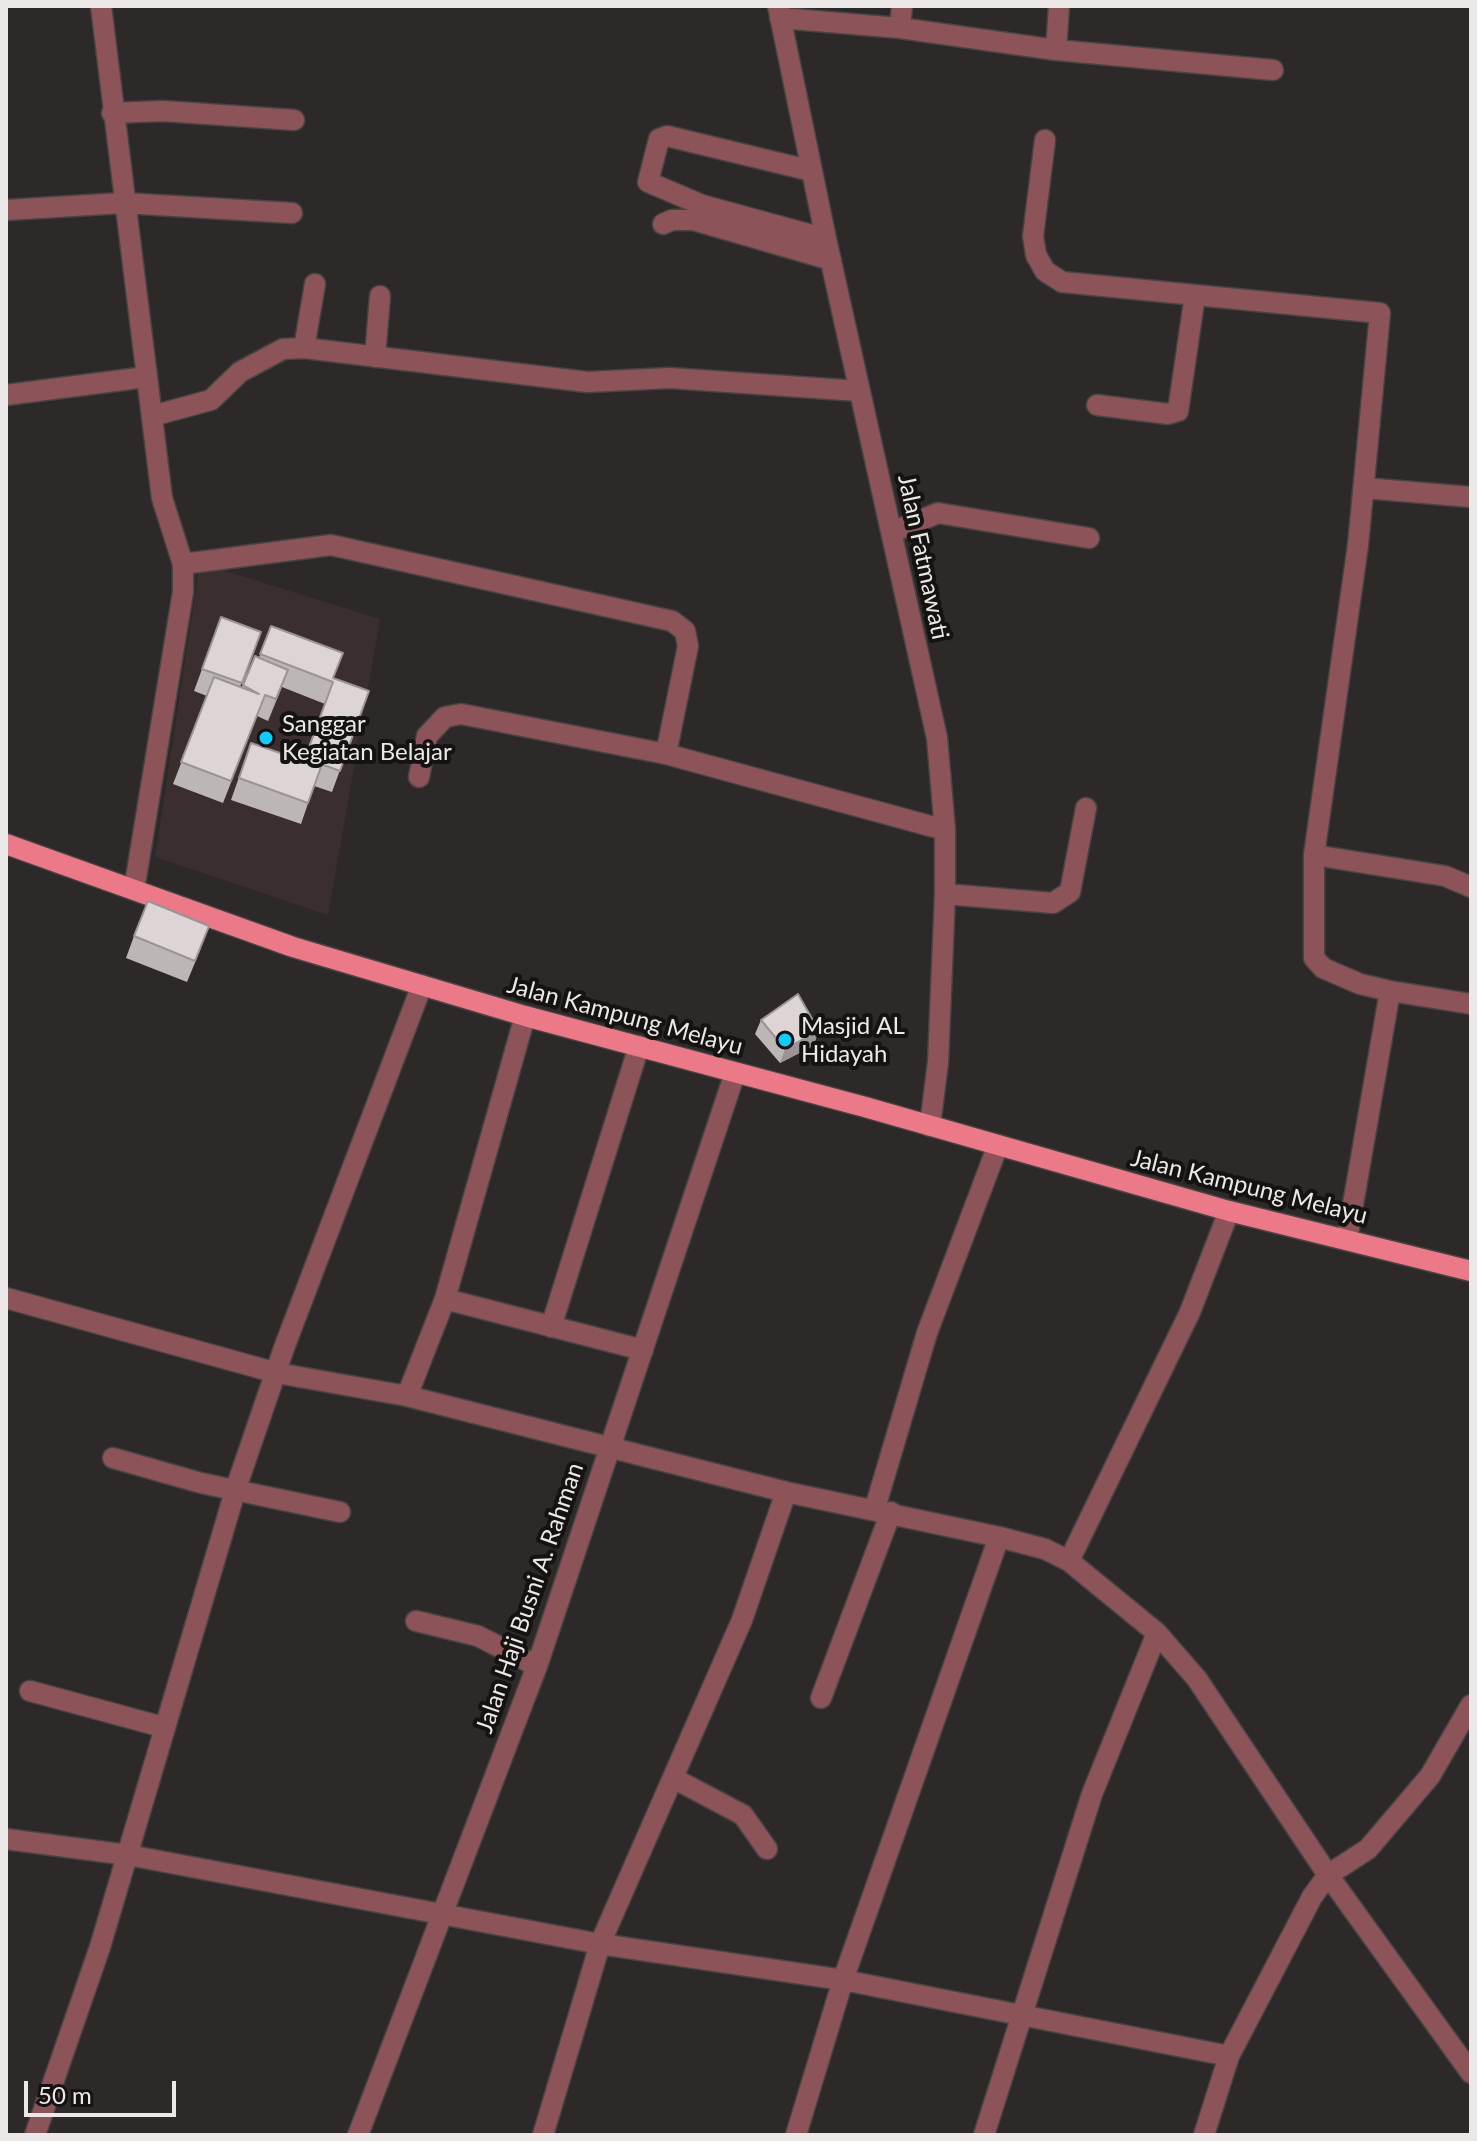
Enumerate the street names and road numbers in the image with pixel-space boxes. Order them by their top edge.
street label: Jalan Fatmawati [891,472,955,642]
street label: Jalan Kampung Melayu [504,971,746,1061]
street label: Jalan Kampung Melayu [1128,1144,1370,1230]
street label: Jalan Haji Busni A. Rahman [470,1459,590,1737]

